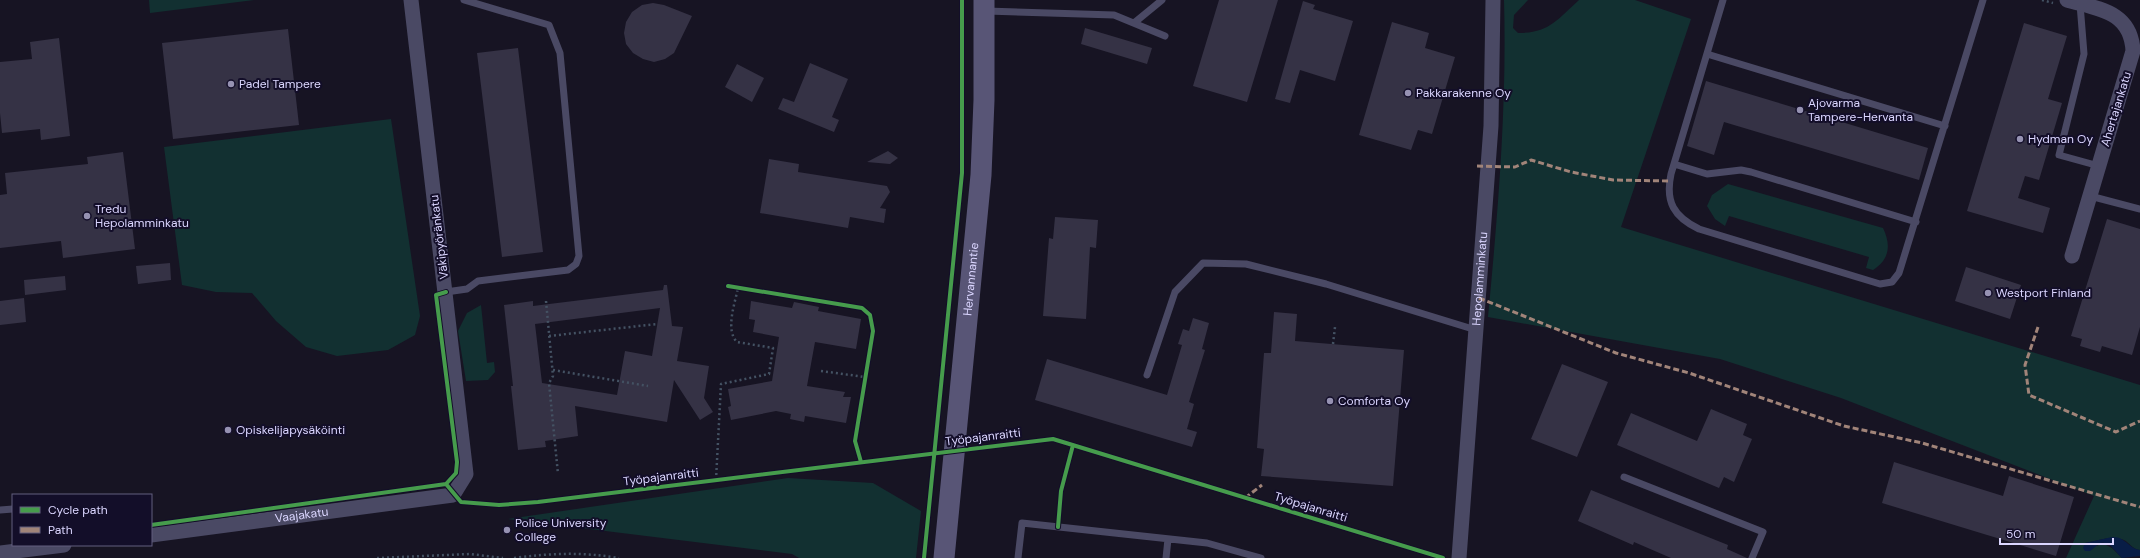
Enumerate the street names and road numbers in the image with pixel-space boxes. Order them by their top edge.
street label: Ahertajankatu [2097,69,2135,148]
street label: Väkipyöränkatu [426,194,452,280]
street label: Hepolamminkatu [1468,231,1491,326]
street label: Hervannantie [959,242,982,317]
street label: Työpajanraitti [944,424,1022,450]
street label: Työpajanraitti [622,464,700,490]
street label: Työpajanraitti [1272,488,1350,526]
street label: Vaajakatu [274,504,330,527]

